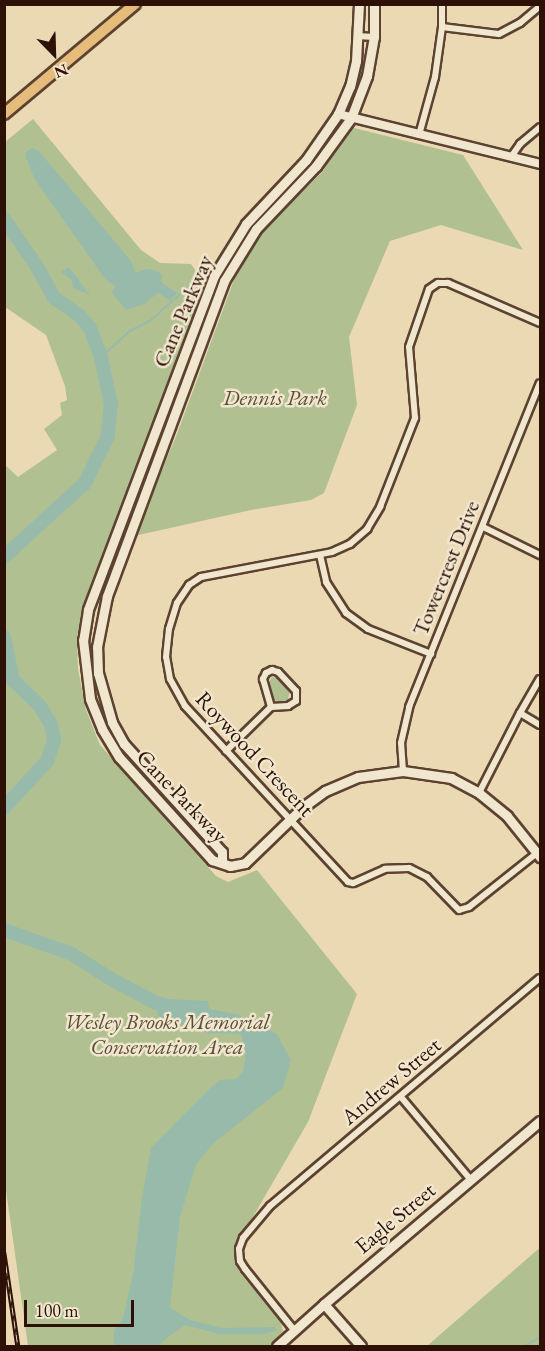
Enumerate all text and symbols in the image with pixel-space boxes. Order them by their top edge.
north arrow [24,24,84,84]
text: N [51,59,71,83]
street label: Cane Parkway [148,251,218,371]
park label: Dennis Park [223,385,327,411]
street label: Towercrest Drive [407,497,485,639]
street label: Roywood Crescent [190,686,320,822]
street label: Cane Parkway [131,744,233,848]
park label: Wesley Brooks Memorial Conservation Area [64,1008,270,1060]
street label: Andrew Street [336,1032,446,1130]
street label: Eagle Street [349,1177,441,1259]
scale bar [27,1288,136,1326]
text: 100 m [35,1299,79,1322]

